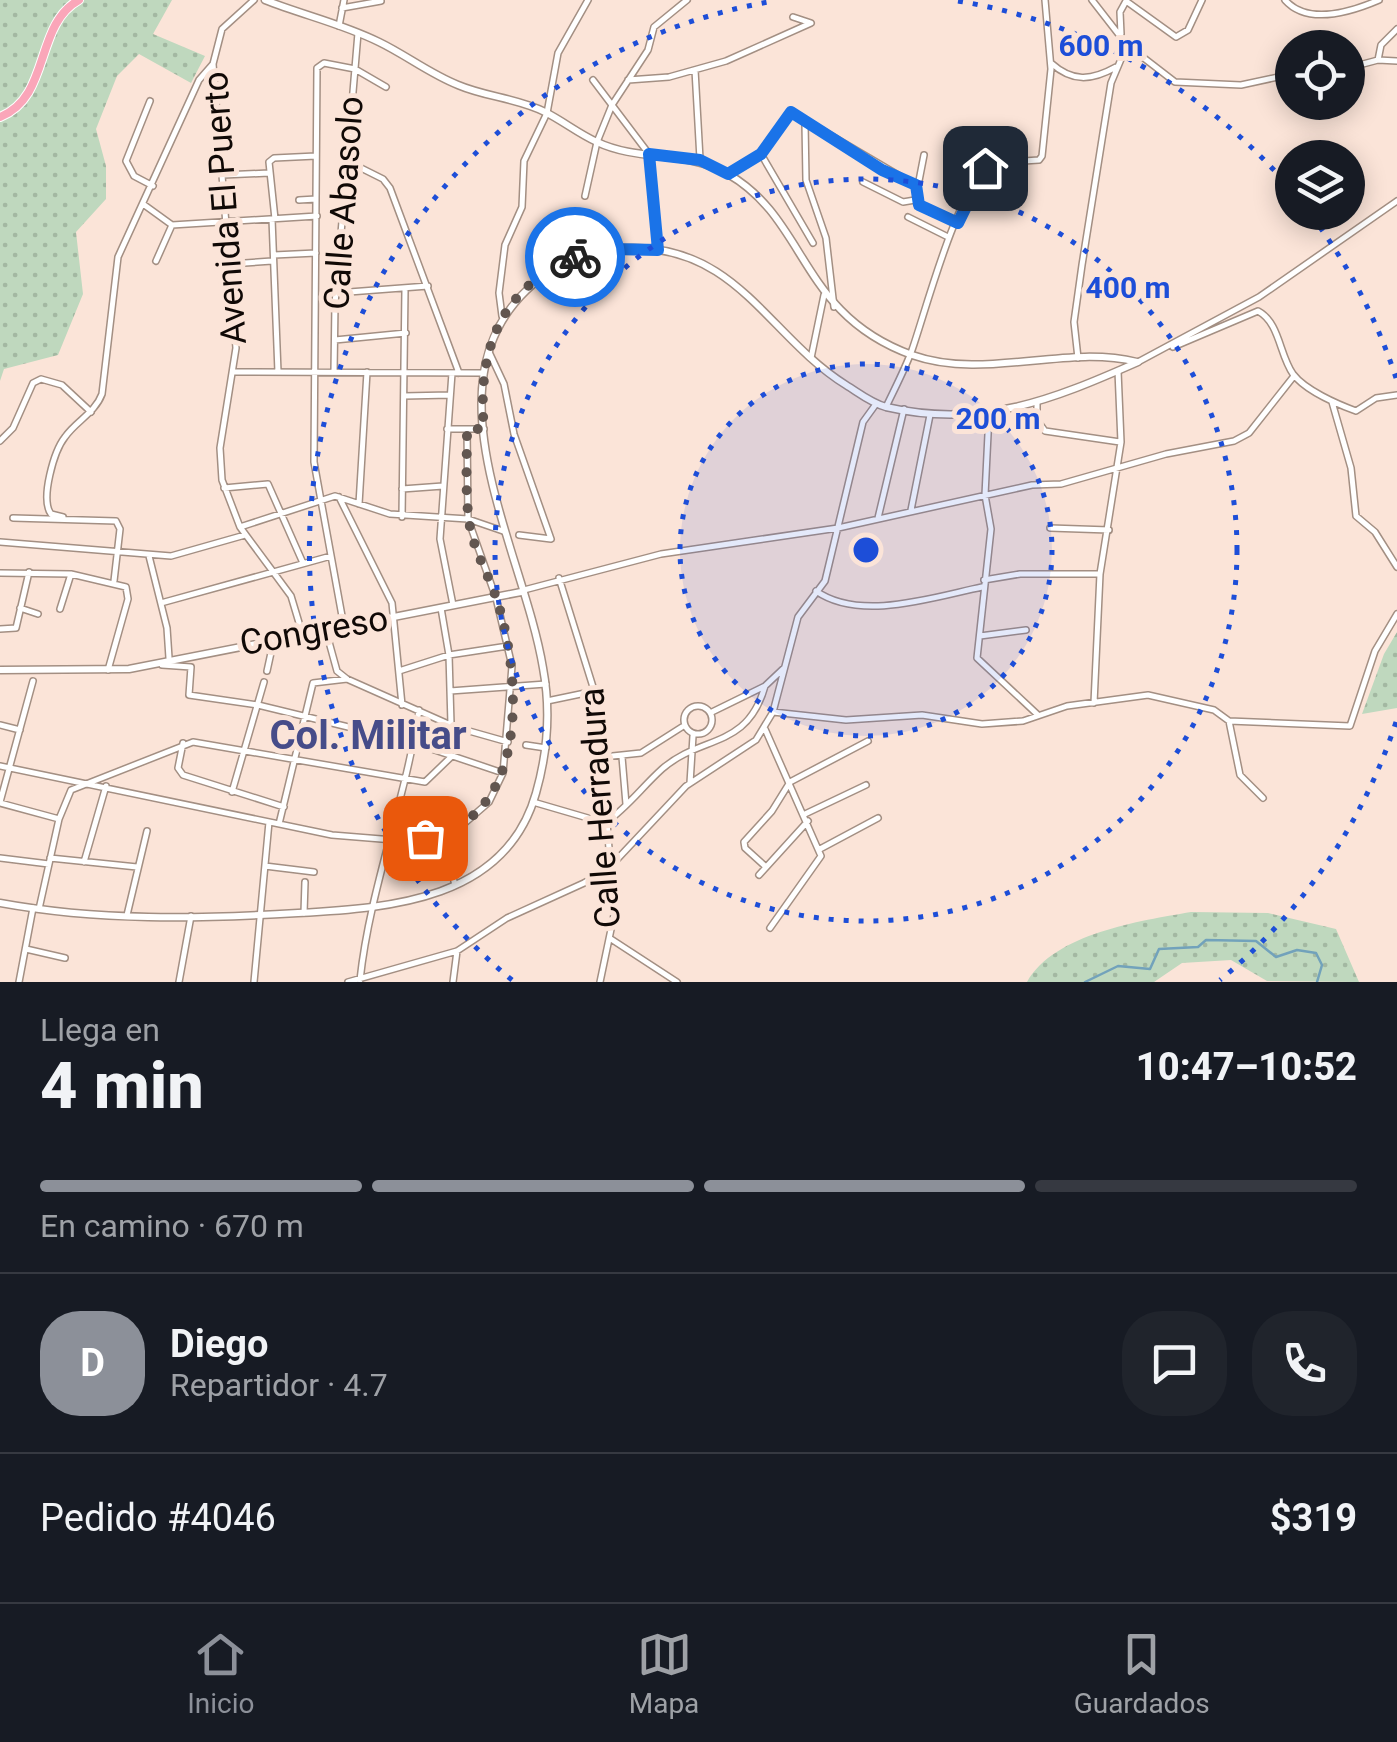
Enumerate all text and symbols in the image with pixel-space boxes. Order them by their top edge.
text: 600 m [1058,28,1144,63]
map controls [1275,30,1365,230]
button: locate [1275,30,1365,120]
street label: Avenida El Puerto [195,70,255,346]
street label: Calle Abasolo [316,95,372,311]
pin [943,126,1028,211]
button: layers [1275,140,1365,230]
icon: home [958,141,1013,196]
courier [525,207,625,307]
icon: bike [548,230,603,285]
text: 400 m [1085,270,1171,305]
text: 200 m [955,401,1041,436]
centre of rings [848,532,884,568]
street label: Congreso [237,598,391,664]
street label: Calle Herradura [571,686,629,930]
district label: Col. Militar [269,712,467,759]
pin [383,796,468,881]
icon: bag [398,811,453,866]
text: Llega en [40,1011,160,1049]
text: 10:47–10:52 [1136,1045,1357,1089]
text: 4 min [40,1048,204,1124]
text: En camino · 670 m [40,1207,304,1245]
button: chat [1122,1311,1227,1416]
button: phone [1252,1311,1357,1416]
text: Diego [170,1322,268,1366]
text: D [80,1341,105,1385]
text: Repartidor · 4.7 [170,1366,388,1404]
text: Pedido #4046 [40,1496,276,1540]
text: $319 [1270,1496,1357,1540]
tab: Inicio [187,1627,254,1720]
tab: Mapa [629,1627,699,1720]
tab: Guardados [1074,1627,1210,1720]

